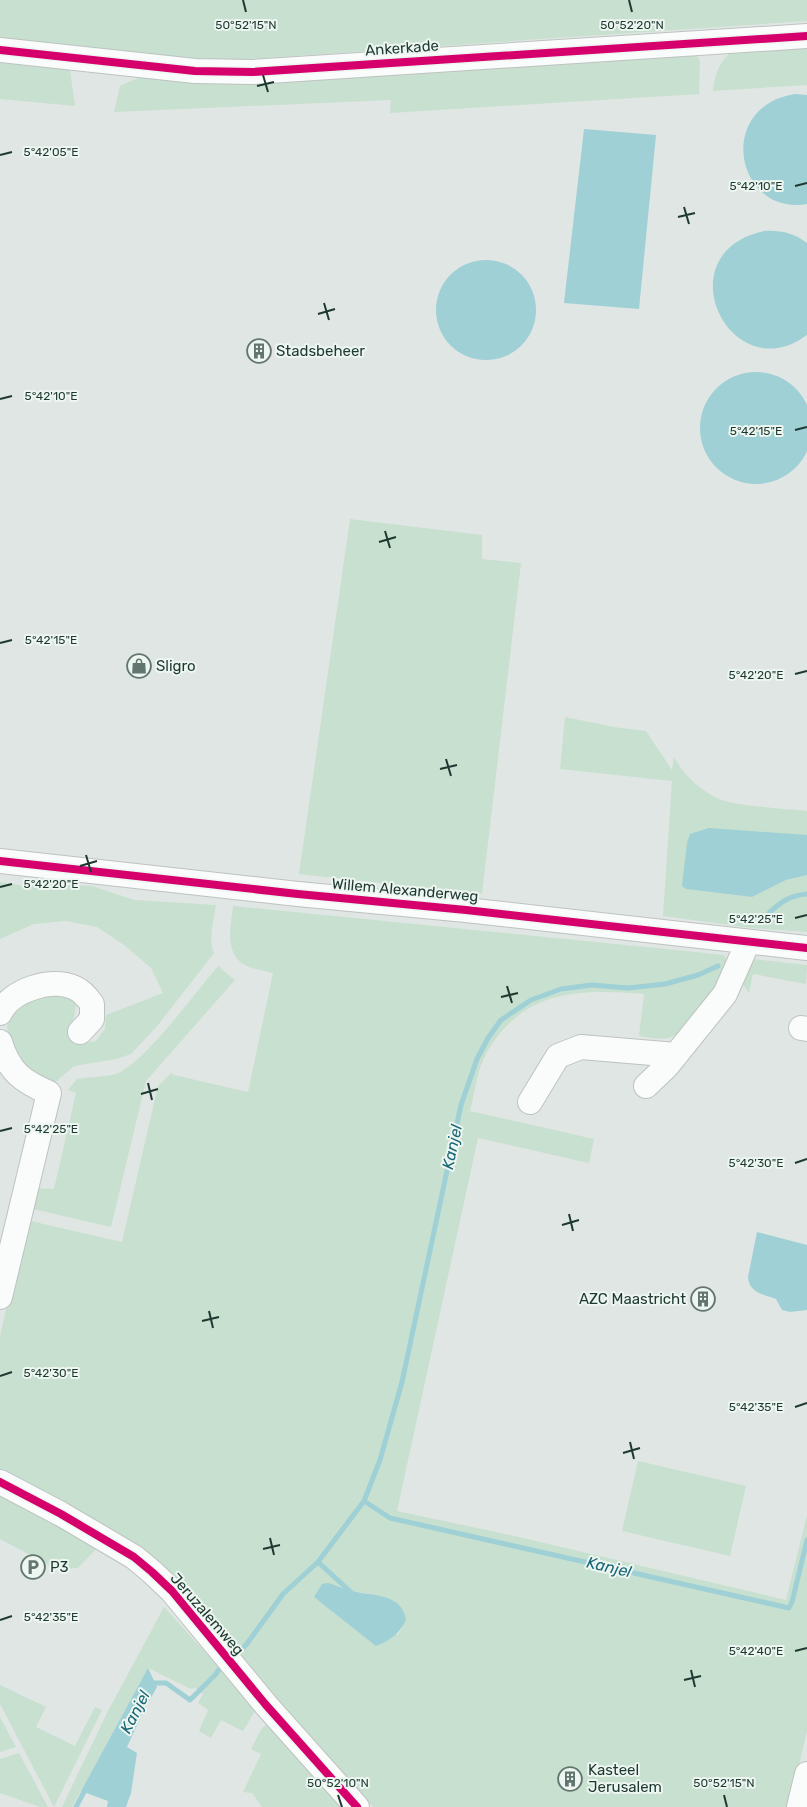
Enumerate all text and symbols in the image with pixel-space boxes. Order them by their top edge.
text: 50°52'15"N [215,18,277,32]
text: 50°52'20"N [600,18,664,32]
street label: Ankerkade [365,36,439,60]
text: 5°42'05"E [24,145,78,159]
text: 5°42'10"E [730,179,782,193]
building icon: Stadsbeheer [246,338,272,364]
place label: Stadsbeheer [276,342,365,360]
text: 5°42'10"E [25,389,77,403]
text: 5°42'15"E [730,424,782,438]
text: 5°42'15"E [25,633,77,647]
shop icon: Sligro [126,653,152,679]
place label: Sligro [156,657,196,675]
text: 5°42'20"E [729,668,783,682]
street label: Willem Alexanderweg [331,875,479,905]
text: 5°42'20"E [24,877,78,891]
text: 5°42'25"E [729,912,783,926]
text: 5°42'25"E [24,1122,78,1136]
water label: Kanjel [438,1122,466,1171]
text: 5°42'30"E [729,1156,783,1170]
building icon: AZC Maastricht [690,1286,716,1312]
place label: AZC Maastricht [579,1290,686,1308]
text: 5°42'30"E [24,1366,78,1380]
text: 5°42'35"E [729,1400,783,1414]
water label: Kanjel [585,1553,634,1582]
parking icon: P3 [20,1554,46,1580]
place label: P3 [50,1558,69,1576]
street label: Jeruzalemweg [166,1569,248,1659]
text: 5°42'35"E [24,1610,78,1624]
text: 5°42'40"E [729,1644,783,1658]
water label: Kanjel [116,1686,154,1737]
place label: Kasteel Jerusalem [588,1761,662,1796]
building icon: Kasteel Jerusalem [557,1766,583,1792]
text: 50°52'10"N [307,1776,369,1790]
text: 50°52'15"N [693,1776,755,1790]

